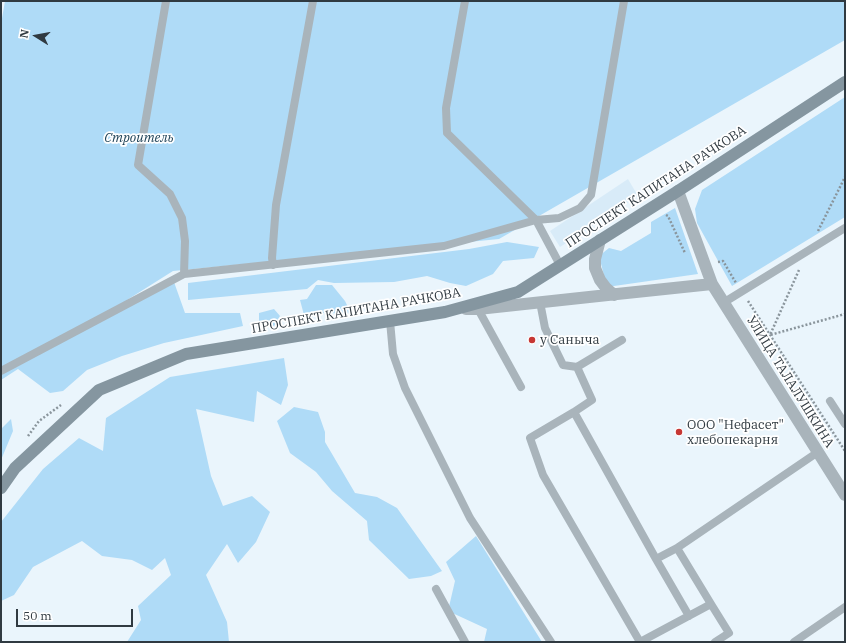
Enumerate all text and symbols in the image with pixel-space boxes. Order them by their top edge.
north arrow [16,16,56,56]
text: N [17,28,32,39]
street label: ПРОСПЕКТ КАПИТАНА РАЧКОВА [563,123,749,251]
park label: Строитель [104,130,174,146]
street label: ПРОСПЕКТ КАПИТАНА РАЧКОВА [250,285,462,337]
street label: УЛИЦА ТАЛАЛУШКИНА [743,313,837,451]
place label: у Саныча [540,332,600,348]
marker: у Саныча [527,335,537,345]
place label: ООО "Нефасет" хлебопекарня [687,417,784,448]
marker: ООО "Нефасет" хлебопекарня [674,427,684,437]
scale bar [18,601,135,627]
text: 50 m [23,608,52,623]

